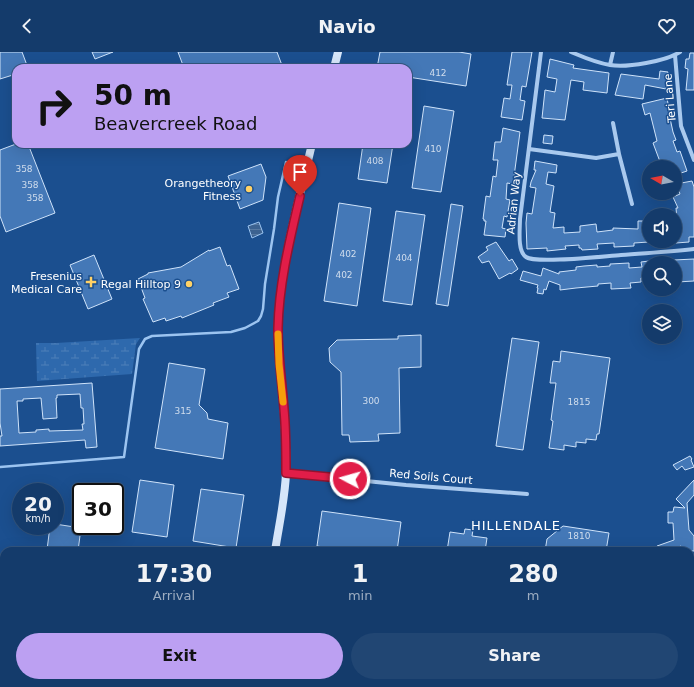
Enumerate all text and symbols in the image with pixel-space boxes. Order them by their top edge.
icon: back [16,15,38,37]
icon: heart [656,15,678,37]
text: Navio [318,16,376,37]
house number: 412 [429,68,447,78]
street label: Teri Lane [661,73,679,124]
text: 50 m [94,79,172,112]
icon: right [28,80,80,132]
text: Beavercreek Road [94,113,258,134]
house number: 410 [424,144,442,154]
pin [283,155,317,196]
house number: 408 [366,156,384,166]
north arrow [642,160,682,200]
map controls [642,160,682,344]
icon: arrive [289,161,311,183]
house number: 358 [15,164,33,174]
street label: Adrian Way [504,171,524,235]
place label: Orangetheory Fitness [165,177,241,203]
house number: 358 [21,180,39,190]
marker: Orangetheory Fitness [244,184,254,194]
house number: 358 [26,193,44,203]
button: sound [642,208,682,248]
house number: 402 [339,249,357,259]
house number: 404 [395,253,413,263]
button: search [642,256,682,296]
place label: Fresenius Medical Care [11,270,82,296]
house number: 402 [335,270,353,280]
marker: Fresenius Medical Care [85,276,97,288]
place label: Regal Hilltop 9 [101,278,181,291]
marker: Regal Hilltop 9 [184,279,194,289]
button: layers [642,304,682,344]
house number: 300 [362,396,380,406]
house number: 1815 [568,397,590,407]
house number: 315 [174,406,192,416]
position arrow [329,458,371,500]
street label: Red Soils Court [389,467,474,487]
speed limit sign: 30 [72,483,124,535]
text: 20 [24,492,52,516]
text: km/h [25,513,51,524]
district label: HILLENDALE [471,518,561,533]
house number: 1810 [568,531,591,541]
text: 17:30 [136,560,212,588]
text: 1 [352,560,368,588]
text: 280 [508,560,558,588]
text: Arrival [153,588,195,603]
text: min [348,588,372,603]
text: m [527,588,540,603]
button: Exit [16,633,343,679]
button: Share [351,633,678,679]

